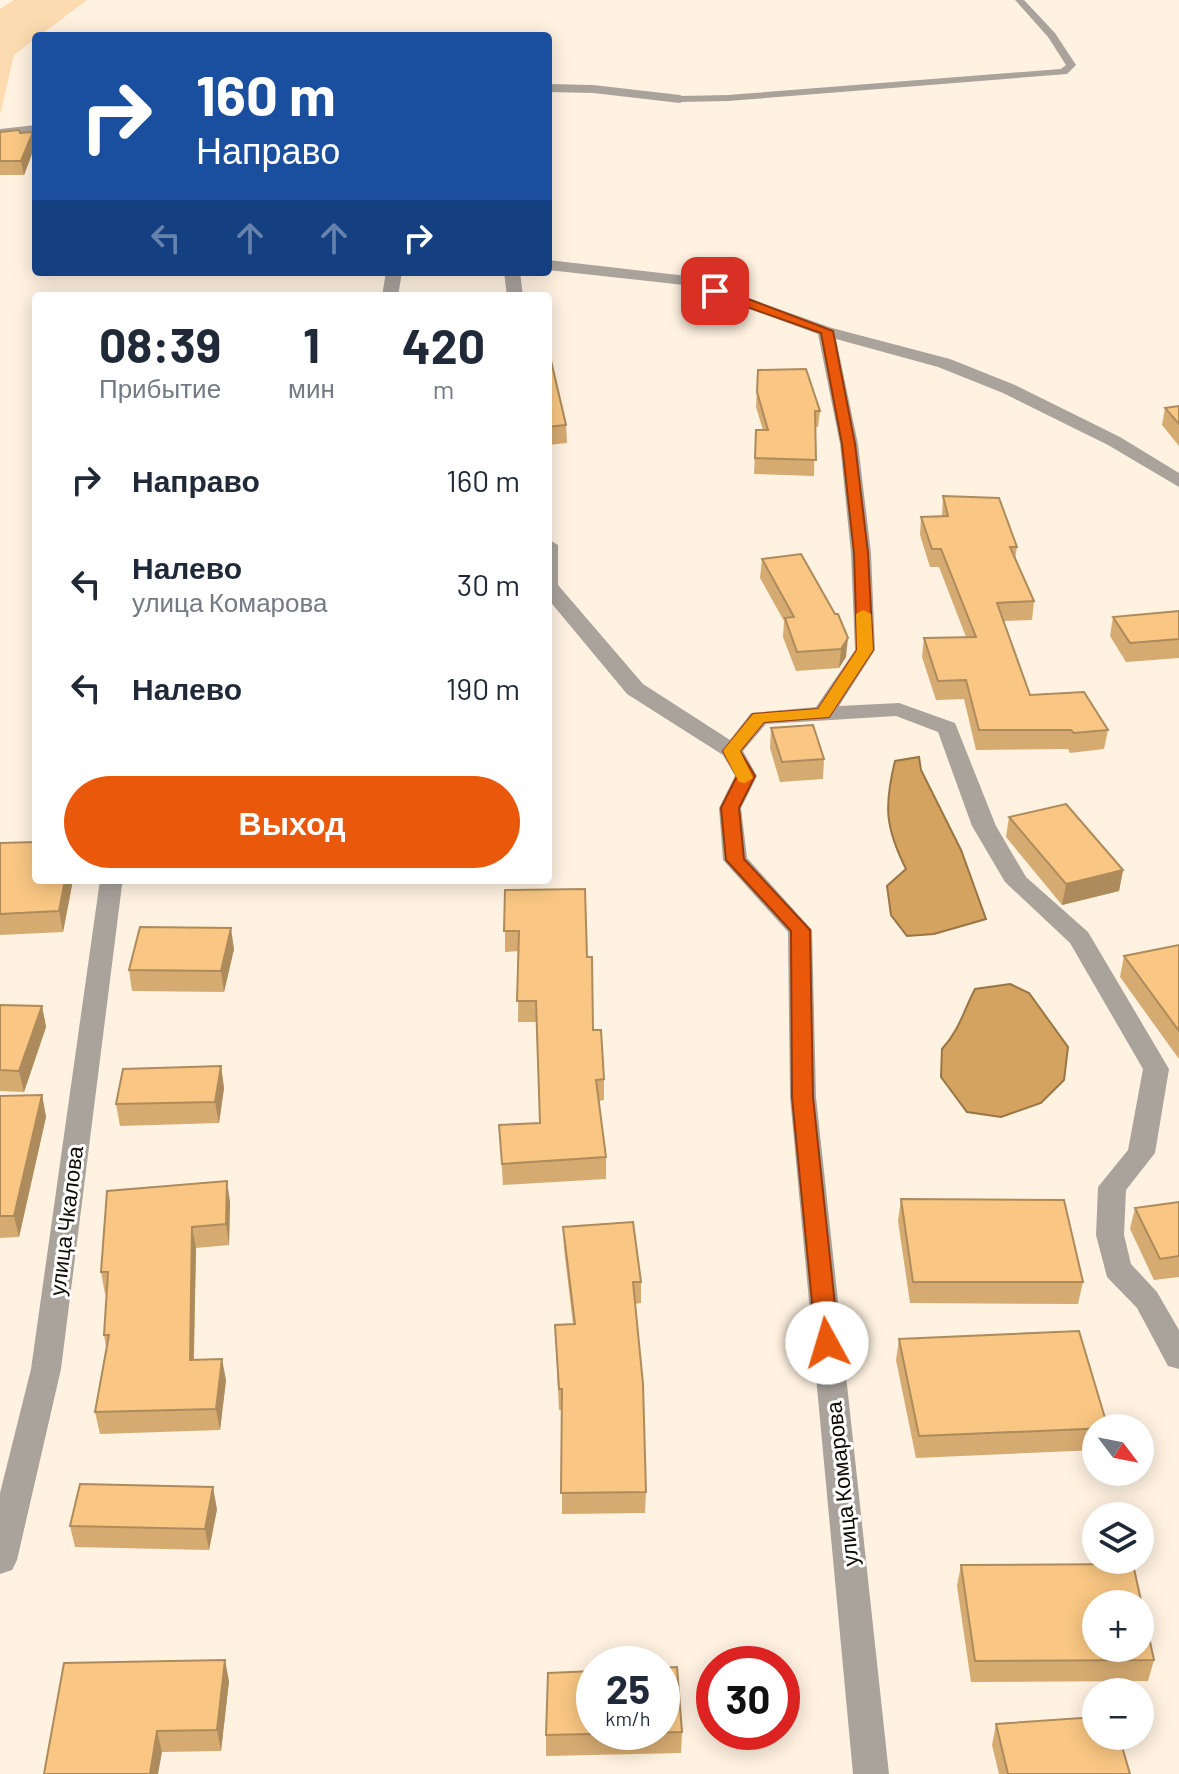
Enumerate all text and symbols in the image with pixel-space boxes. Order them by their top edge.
text: 160 m [196,60,336,127]
icon: right [64,64,168,168]
text: Направо [196,128,340,171]
icon: left [144,216,188,260]
icon: ahead [228,216,272,260]
icon: ahead [312,216,356,260]
icon: right [396,216,440,260]
pin [681,257,749,325]
icon: arrive [693,269,737,313]
text: 08:39 [99,315,221,373]
text: 1 [303,315,320,373]
text: 420 [402,316,485,374]
text: Прибытие [99,372,221,403]
text: мин [288,372,335,403]
text: m [433,373,454,404]
icon: right [64,458,108,502]
text: Направо [132,462,260,498]
text: 160 m [446,462,520,498]
text: Налево [132,549,242,585]
icon: left [64,562,108,606]
text: 30 m [457,566,520,602]
text: улица Комарова [132,586,328,617]
icon: left [64,666,108,710]
text: Налево [132,670,242,706]
text: 190 m [446,670,520,706]
button: Выход [64,776,520,868]
street label: улица Чкалова [43,1144,88,1297]
position arrow [785,1301,869,1385]
street label: улица Комарова [819,1400,864,1568]
north arrow [1082,1414,1154,1486]
map controls [1082,1414,1154,1750]
button: layers [1082,1502,1154,1574]
button: + [1082,1590,1154,1662]
speed limit sign: 30 [696,1646,800,1750]
text: 25 [606,1664,650,1712]
button: − [1082,1678,1154,1750]
text: km/h [605,1706,651,1730]

